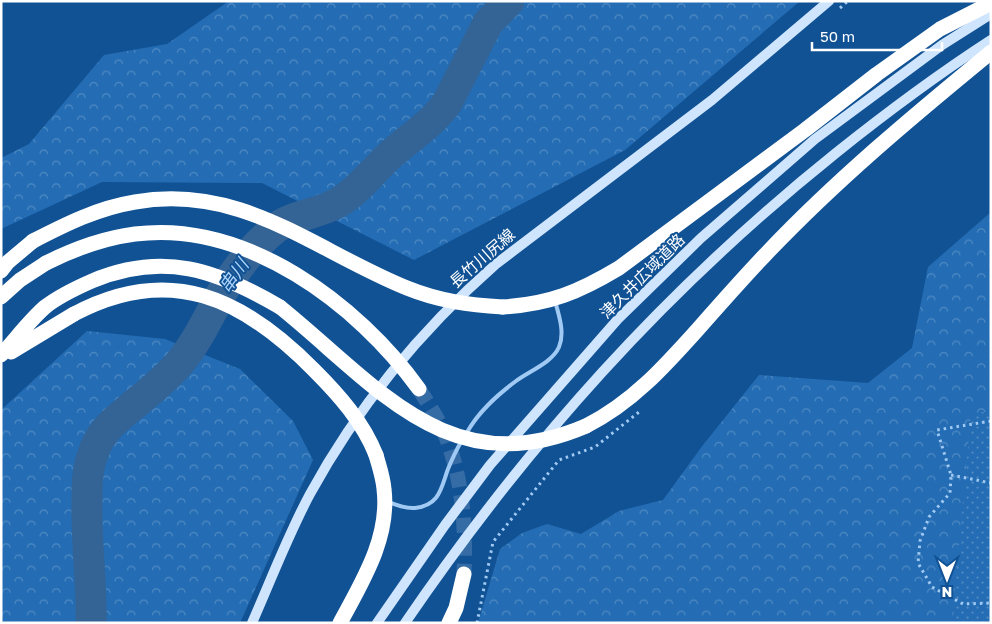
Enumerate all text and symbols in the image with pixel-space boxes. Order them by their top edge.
scale bar [812,20,942,52]
text: 50 m [820,27,855,45]
street label: 長竹川尻線 [445,224,519,292]
street label: 津久井広域道路 [595,229,689,323]
water label: 串川 [214,253,254,296]
north arrow [922,554,972,604]
text: N [942,584,952,601]

